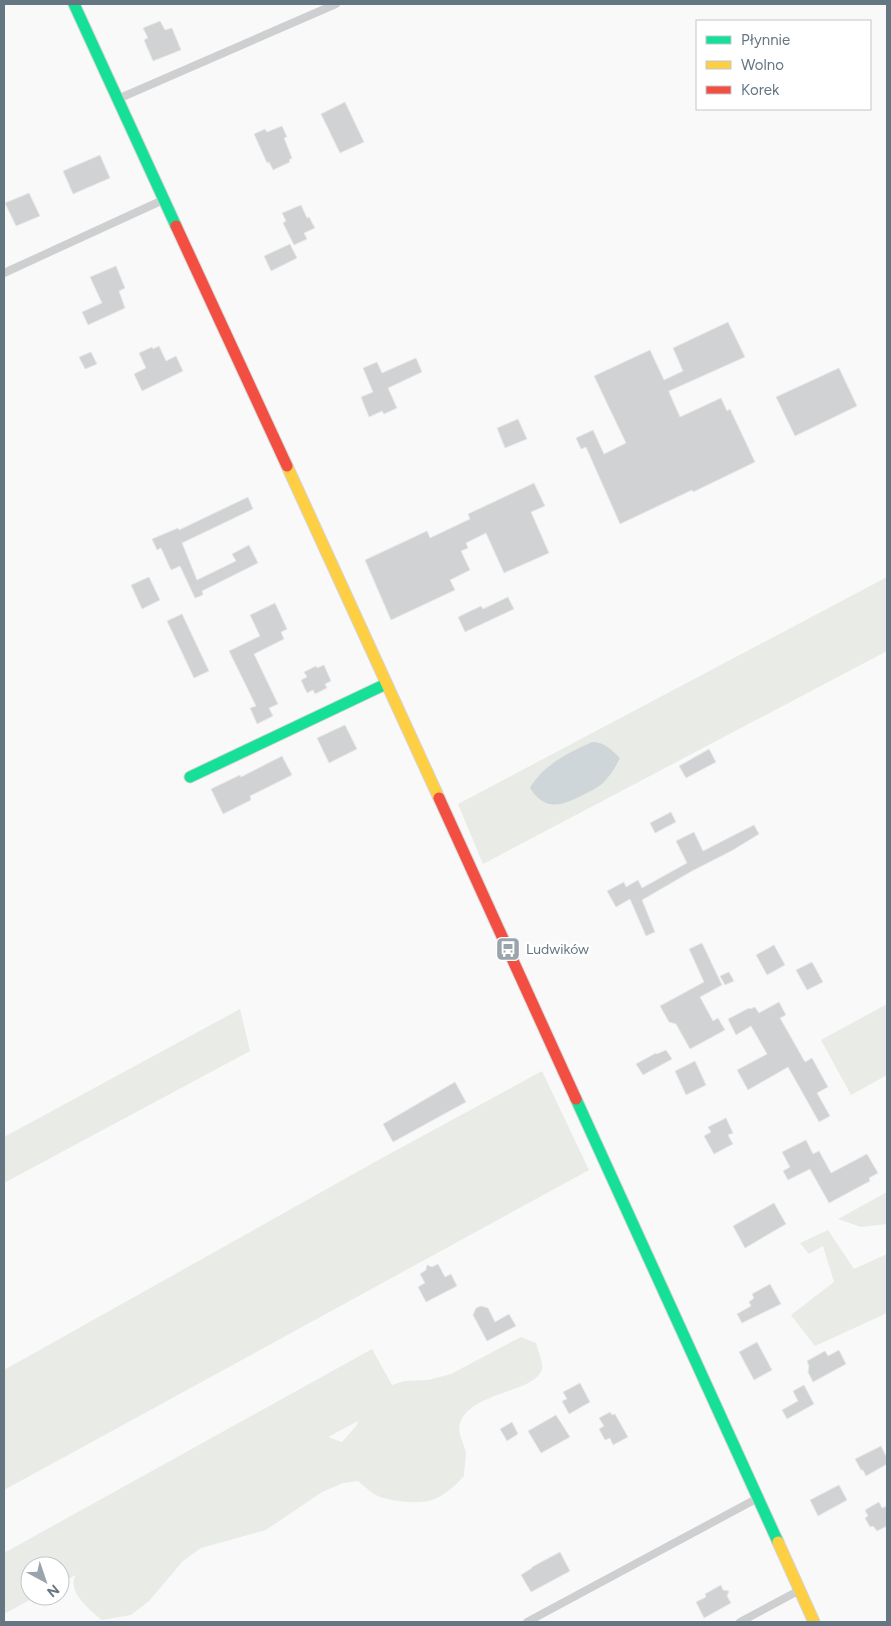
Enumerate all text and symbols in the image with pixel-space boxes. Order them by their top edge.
legend [696,20,871,110]
text: Płynnie [741,31,790,49]
text: Wolno [741,56,784,74]
text: Korek [741,81,780,99]
bus stop icon: Ludwików [495,936,521,962]
place label: Ludwików [526,941,589,958]
north arrow [20,1556,70,1606]
text: N [43,1581,63,1601]

